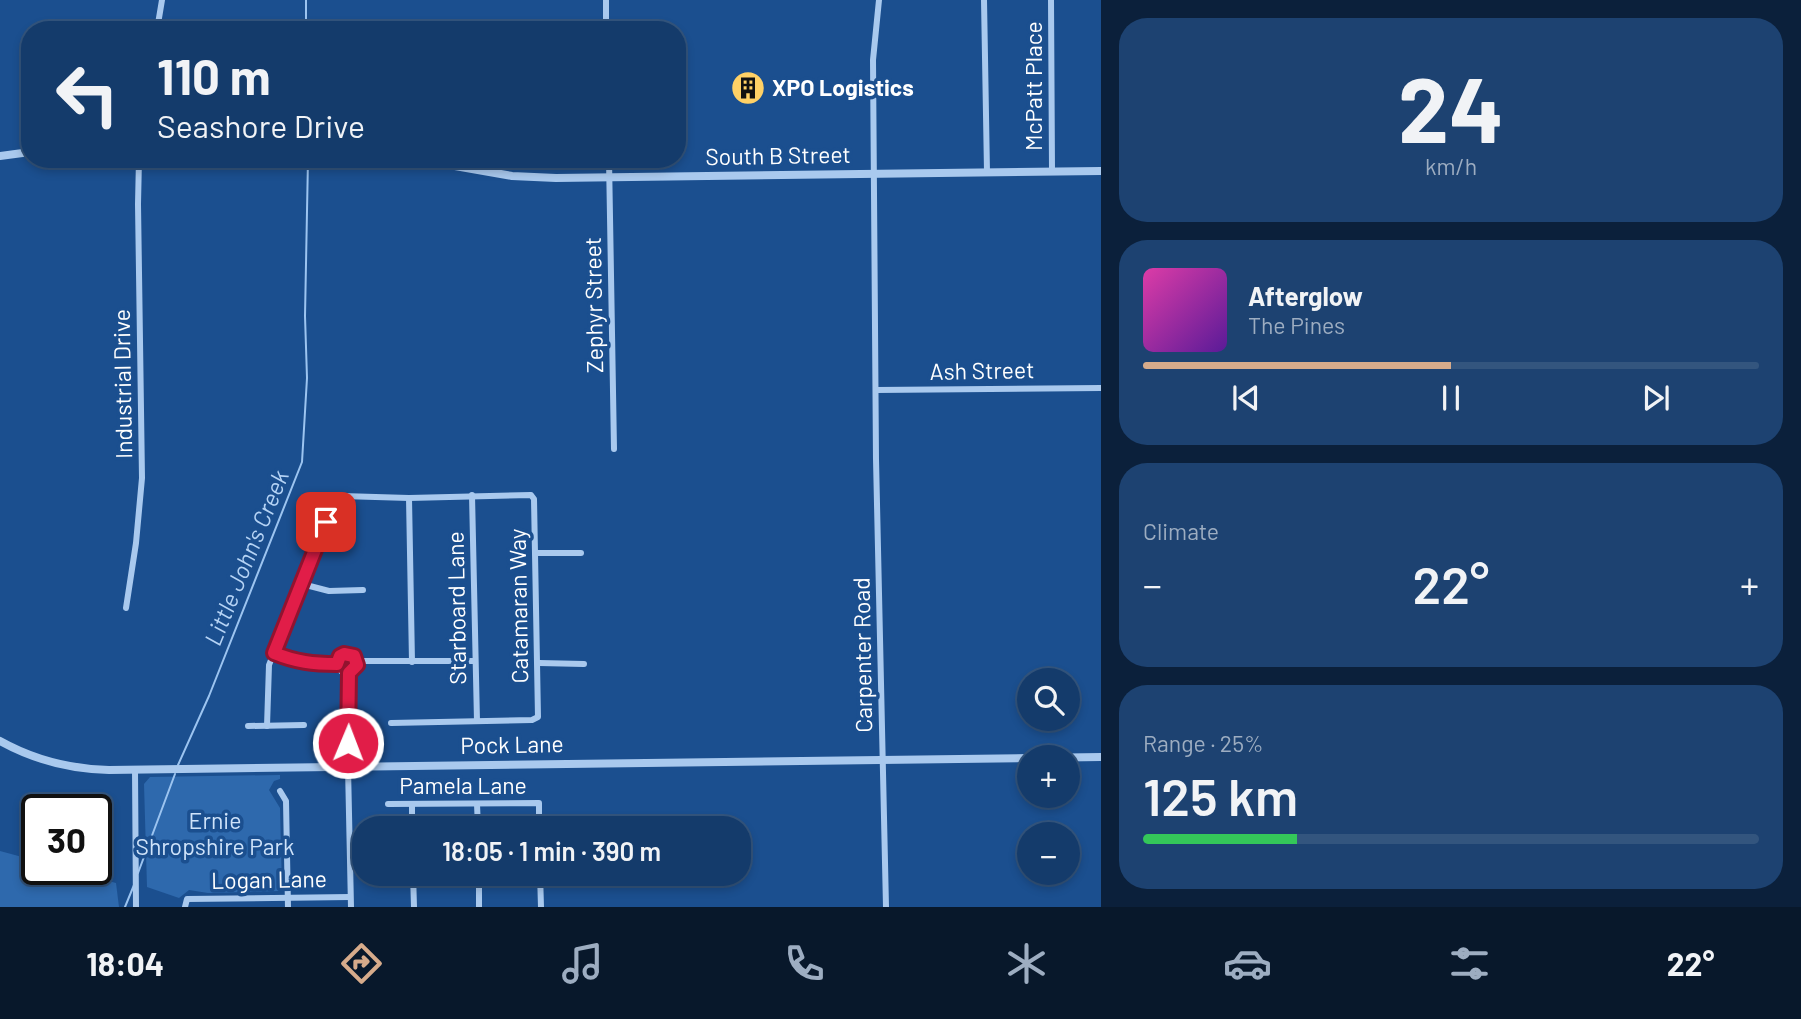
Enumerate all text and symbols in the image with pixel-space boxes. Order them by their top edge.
street label: McPatt Place [1019,21,1047,151]
text: 110 m [157,46,271,105]
icon: left [42,49,133,140]
text: 24 [1398,52,1504,161]
building icon: XPO Logistics [729,69,767,107]
place label: XPO Logistics [772,73,914,101]
text: Seashore Drive [157,106,365,144]
street label: South B Street [705,140,851,170]
text: km/h [1425,152,1477,180]
street label: Zephyr Street [578,237,608,373]
text: Afterglow [1248,280,1363,311]
street label: Industrial Drive [107,309,137,459]
text: The Pines [1248,311,1345,339]
street label: Ash Street [929,355,1035,385]
icon: previous [1227,379,1265,417]
icon: pause [1432,379,1470,417]
icon: next [1637,379,1675,417]
water label: Little John's Creek [197,465,294,649]
pin [296,492,356,552]
icon: arrive [307,503,345,541]
text: Climate [1143,517,1219,545]
street label: Catamaran Way [503,528,533,684]
street label: Starboard Lane [441,531,471,685]
text: 22° [1413,552,1489,614]
text: − [1143,561,1162,607]
text: + [1740,561,1759,607]
street label: Carpenter Road [847,577,877,733]
map controls [1017,668,1080,885]
button: search [1017,668,1080,731]
position arrow [311,706,385,780]
street label: Pock Lane [460,729,564,759]
text: Range · 25% [1143,729,1263,757]
button: + [1017,745,1080,808]
text: 125 km [1143,764,1298,826]
street label: Pamela Lane [399,771,527,799]
speed limit sign: 30 [21,794,112,885]
park label: Ernie Shropshire Park [136,806,294,860]
button: − [1017,822,1080,885]
text: 18:05 · 1 min · 390 m [442,835,661,866]
street label: Logan Lane [211,864,327,894]
icon: directions [337,939,386,988]
icon: music [558,939,607,988]
icon: phone [780,939,829,988]
icon: climate [1002,939,1051,988]
icon: car [1223,939,1272,988]
icon: filters [1445,939,1494,988]
text: 18:04 [86,944,164,982]
text: 22° [1667,944,1715,982]

